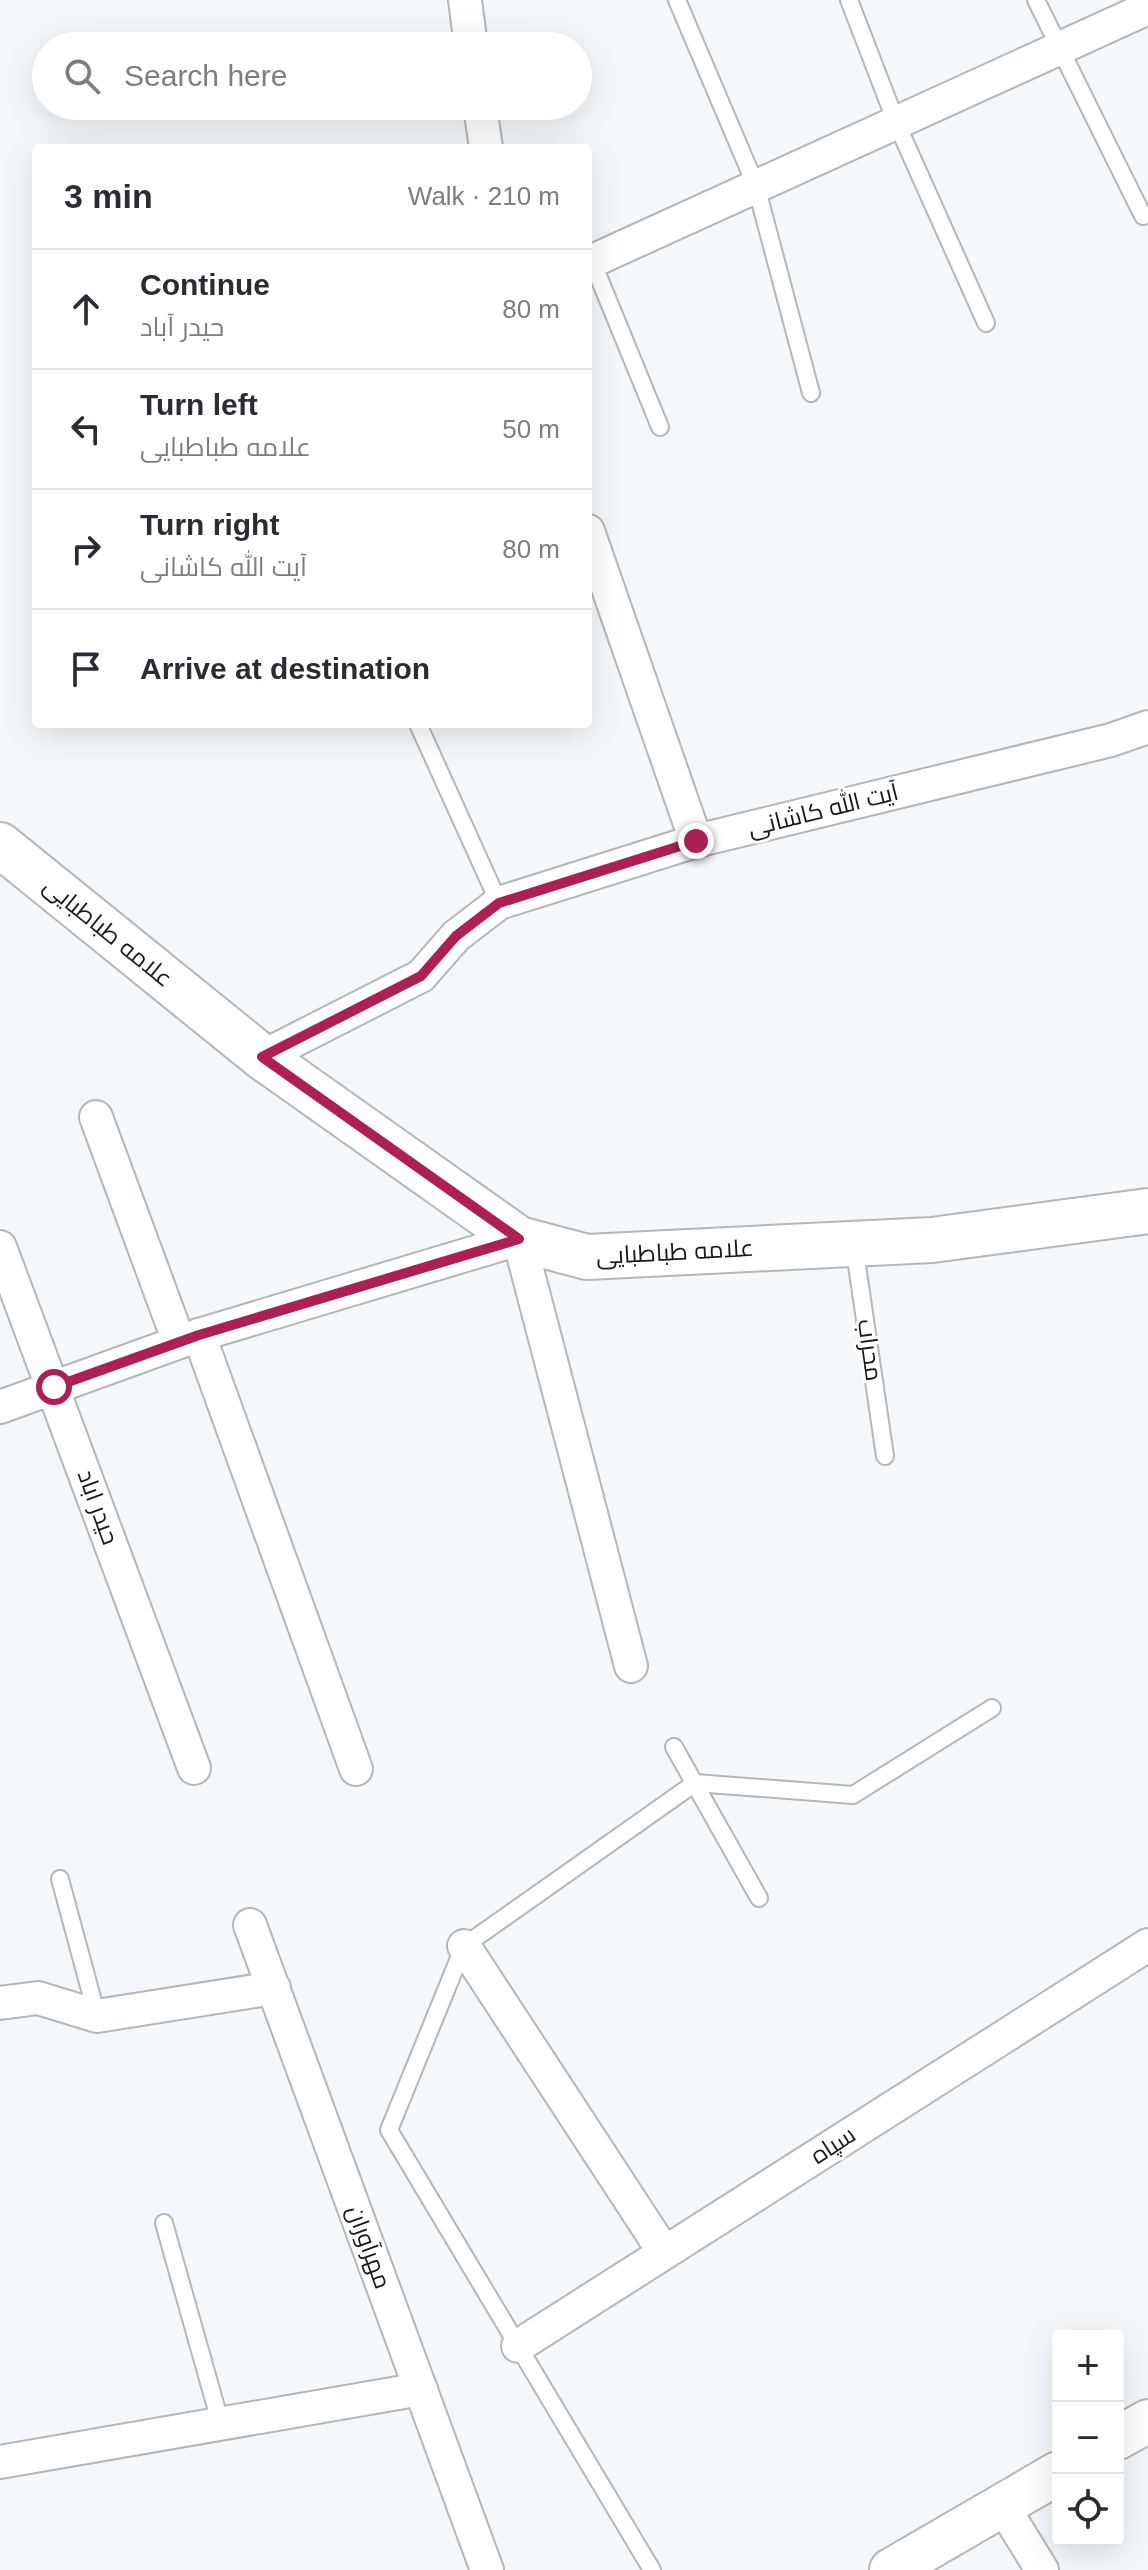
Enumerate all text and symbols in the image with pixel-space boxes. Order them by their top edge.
search box [32,32,592,120]
icon: search [60,54,104,98]
text: Search here [124,59,287,92]
text: 3 min [64,177,153,215]
text: Walk · 210 m [408,181,560,211]
text: Continue [140,268,270,301]
icon: ahead [64,287,108,331]
text: 80 m [502,294,560,324]
text: حیدر آباد [140,312,224,342]
text: Turn left [140,388,258,421]
icon: left [64,407,108,451]
text: 50 m [502,414,560,444]
text: علامه طباطبایی [140,432,311,462]
text: Turn right [140,508,279,541]
icon: right [64,527,108,571]
text: 80 m [502,534,560,564]
text: آیت الله کاشانی [140,552,307,582]
icon: arrive [64,647,108,691]
text: Arrive at destination [140,652,430,685]
street label: آیت الله کاشانی [744,776,902,842]
route end [678,823,714,859]
street label: علامه طباطبایی [38,871,178,993]
street label: علامه طباطبایی [595,1234,755,1270]
street label: محراب [853,1317,888,1383]
route start [36,1369,72,1405]
street label: حیدر اباد [72,1466,124,1548]
street label: سپاه [805,2120,861,2171]
street label: مهرآوران [341,2201,397,2293]
map controls [1052,2330,1124,2546]
button: + [1052,2330,1124,2402]
button: − [1052,2402,1124,2474]
button: locate [1052,2474,1124,2546]

